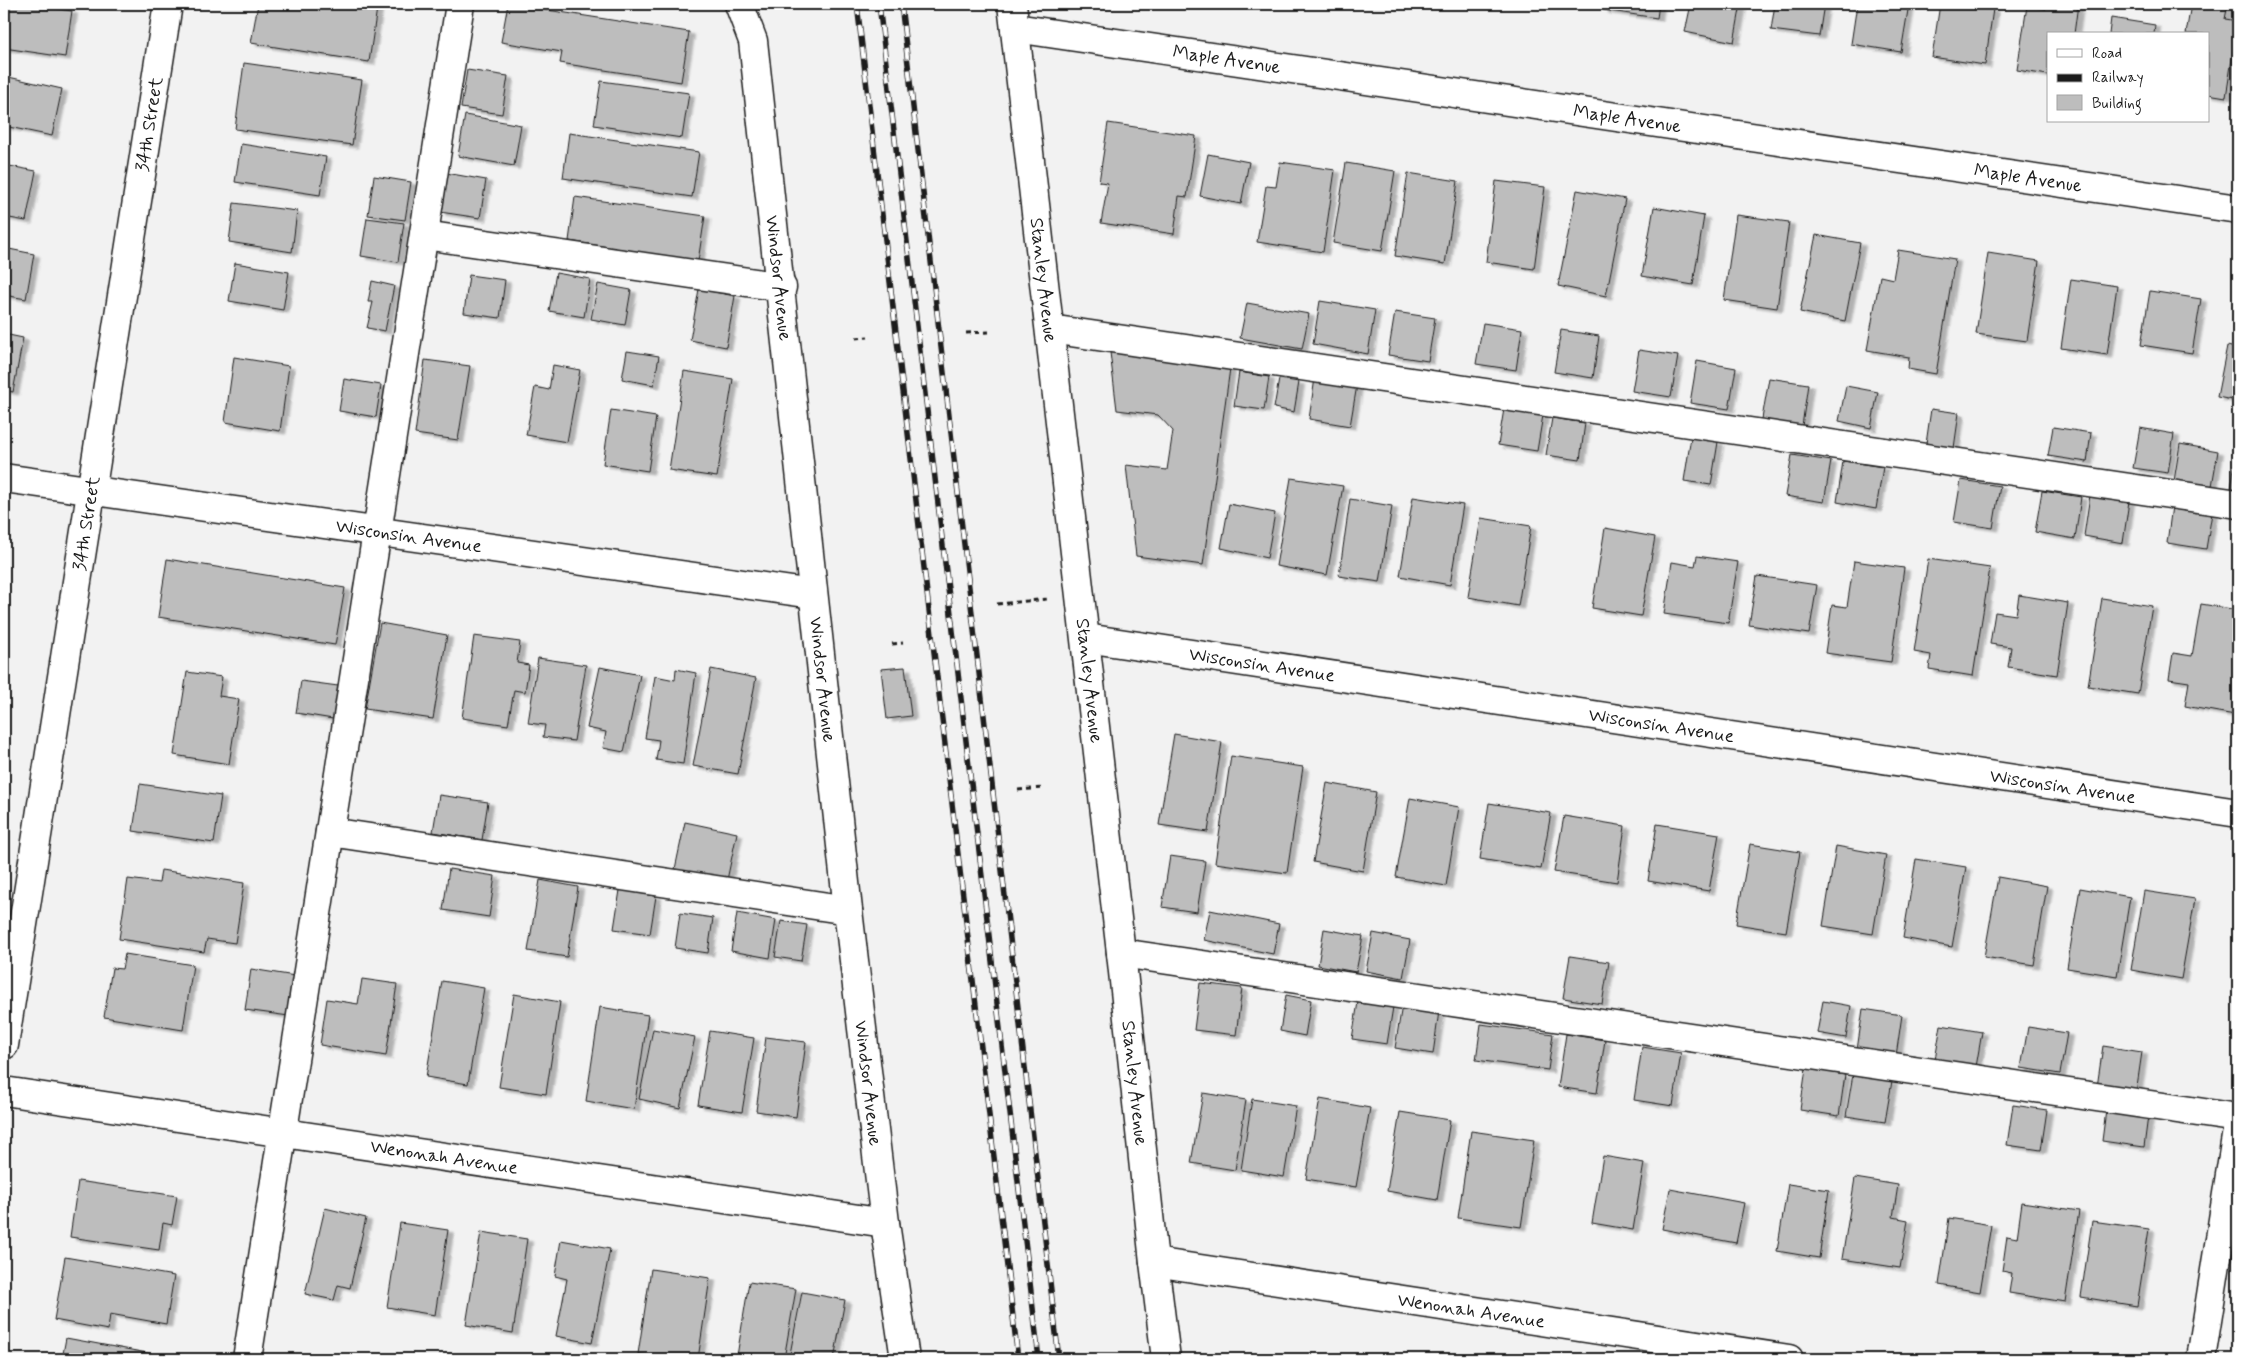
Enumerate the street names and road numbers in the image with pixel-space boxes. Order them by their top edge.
street label: Maple Avenue [1171,39,1282,80]
street label: 34th Street [129,75,169,174]
street label: Maple Avenue [1572,98,1683,139]
street label: Maple Avenue [1972,158,2084,198]
street label: Windsor Avenue [760,214,798,342]
street label: Stanley Avenue [1024,216,1063,344]
street label: 34th Street [66,474,106,573]
street label: Wisconsin Avenue [334,513,484,559]
street label: Windsor Avenue [804,616,842,744]
street label: Stanley Avenue [1070,617,1109,744]
street label: Wisconsin Avenue [1187,641,1337,688]
street label: Wisconsin Avenue [1587,702,1736,749]
street label: Wisconsin Avenue [1988,763,2138,810]
street label: Windsor Avenue [849,1019,888,1147]
street label: Stanley Avenue [1116,1019,1154,1147]
street label: Wenonah Avenue [369,1134,520,1180]
street label: Wenonah Avenue [1396,1287,1547,1334]

